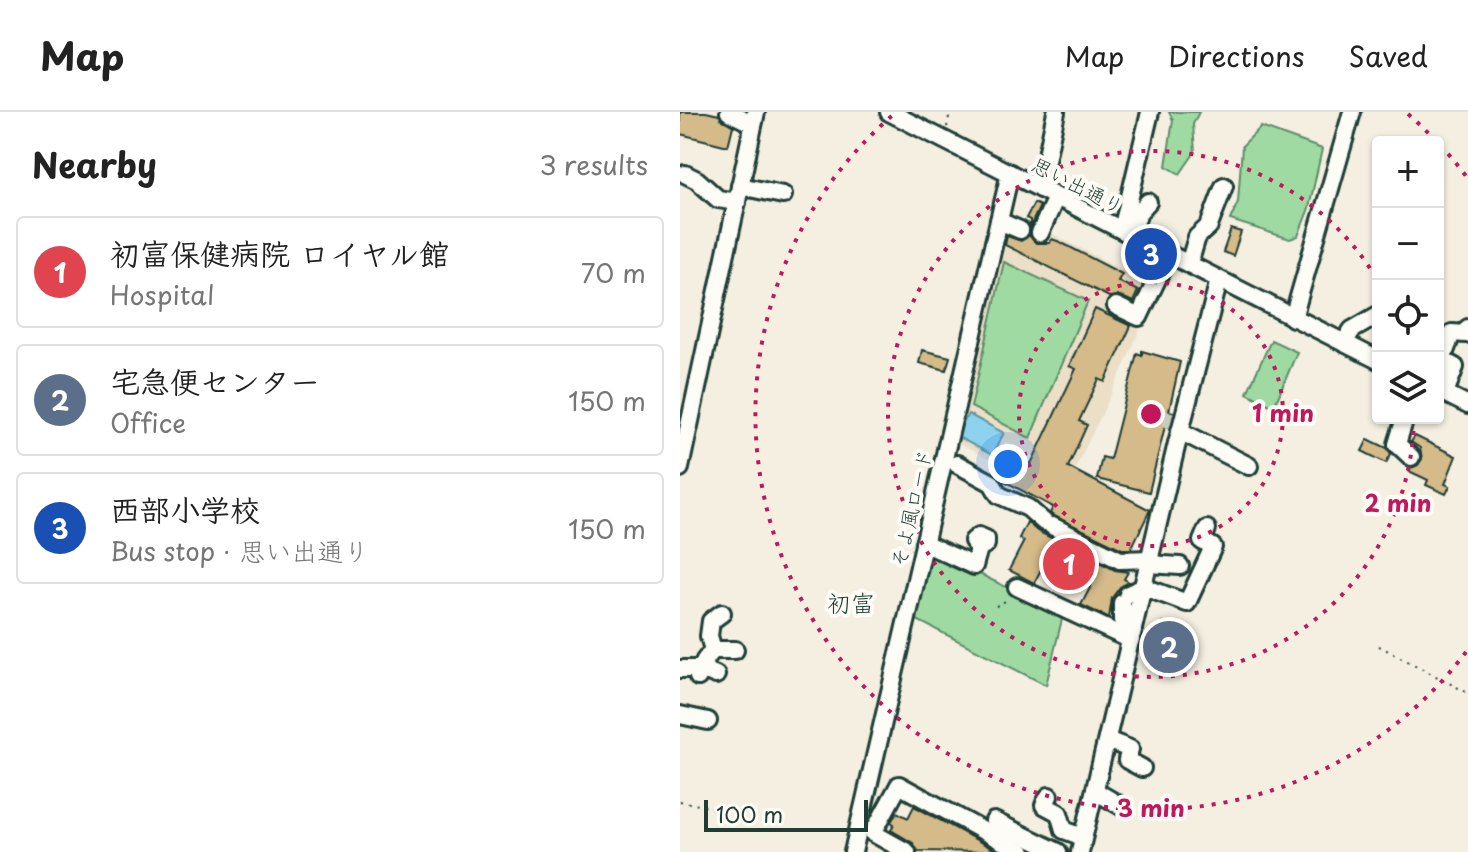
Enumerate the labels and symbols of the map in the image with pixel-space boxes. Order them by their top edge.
street label: 思い出通り [1027,149,1129,221]
pin: 3 [1125,224,1177,284]
text: 1 min [1252,394,1314,430]
centre of rings [1137,400,1165,428]
your location [988,444,1028,484]
street label: そよ風ロード [883,446,939,570]
text: 2 min [1364,484,1432,520]
pin: 1 [1043,534,1095,594]
district label: 初富 [827,584,875,620]
pin: 2 [1143,617,1195,677]
text: 3 min [1117,789,1185,825]
scale bar [704,796,868,832]

